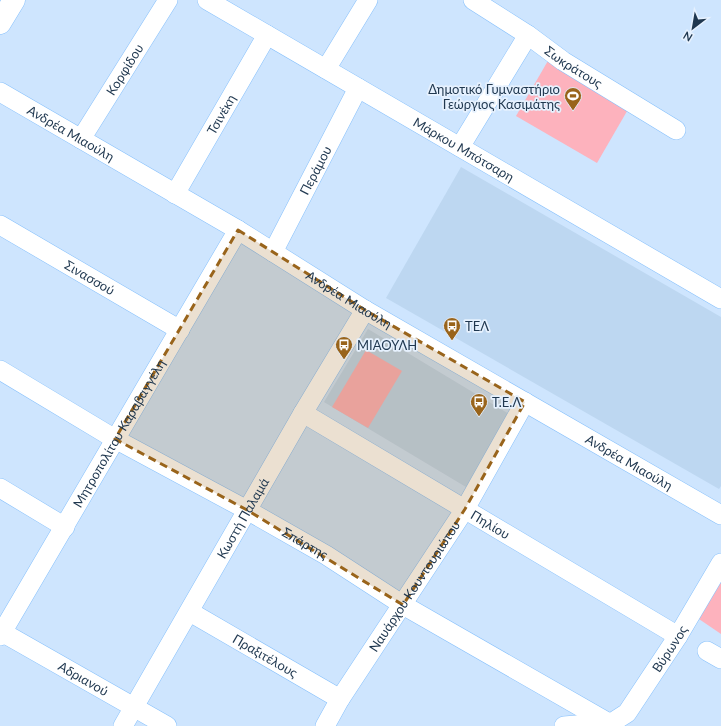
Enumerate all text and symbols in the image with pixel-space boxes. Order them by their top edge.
north arrow [673,8,713,48]
text: N [681,29,695,45]
street label: Κορφίδου [102,41,147,98]
street label: Σωκράτους [542,42,606,91]
place label: Δημοτικό Γυμναστήριο Γεώργιος Κασιμάτης [428,81,560,112]
sports icon: Δημοτικό Γυμναστήριο Γεώργιος Κασιμάτης [563,86,583,111]
street label: Τσινέκη [203,91,239,137]
street label: Ανδρέα Μιαούλη [25,102,117,165]
street label: Μάρκου Μπότσαρη [410,114,517,185]
street label: Περάμου [296,143,335,198]
street label: Σινασσού [62,257,118,298]
street label: Ανδρέα Μιαούλη [303,267,395,332]
bus stop icon: ΤΕΛ [442,316,462,341]
place label: ΤΕΛ [465,318,489,334]
bus stop icon: ΜΙΑΟΥΛΗ [334,335,354,360]
place label: ΜΙΑΟΥΛΗ [357,337,417,353]
street label: Μητροπολίτου Καραβαγγέλη [69,356,168,510]
bus stop icon: Τ.Ε.Λ [469,392,489,417]
place label: Τ.Ε.Λ [492,394,521,410]
street label: Ανδρέα Μιαούλη [583,431,676,493]
street label: Κωστή Παλαμά [213,474,272,561]
street label: Πηλίου [468,507,513,542]
street label: Ναυάρχου Κουντουριώτου [365,517,463,655]
street label: Σπάρτης [279,524,331,563]
street label: Βύρωνος [648,622,691,675]
street label: Πραξιτέλους [230,631,301,681]
street label: Αδριανού [55,658,111,699]

